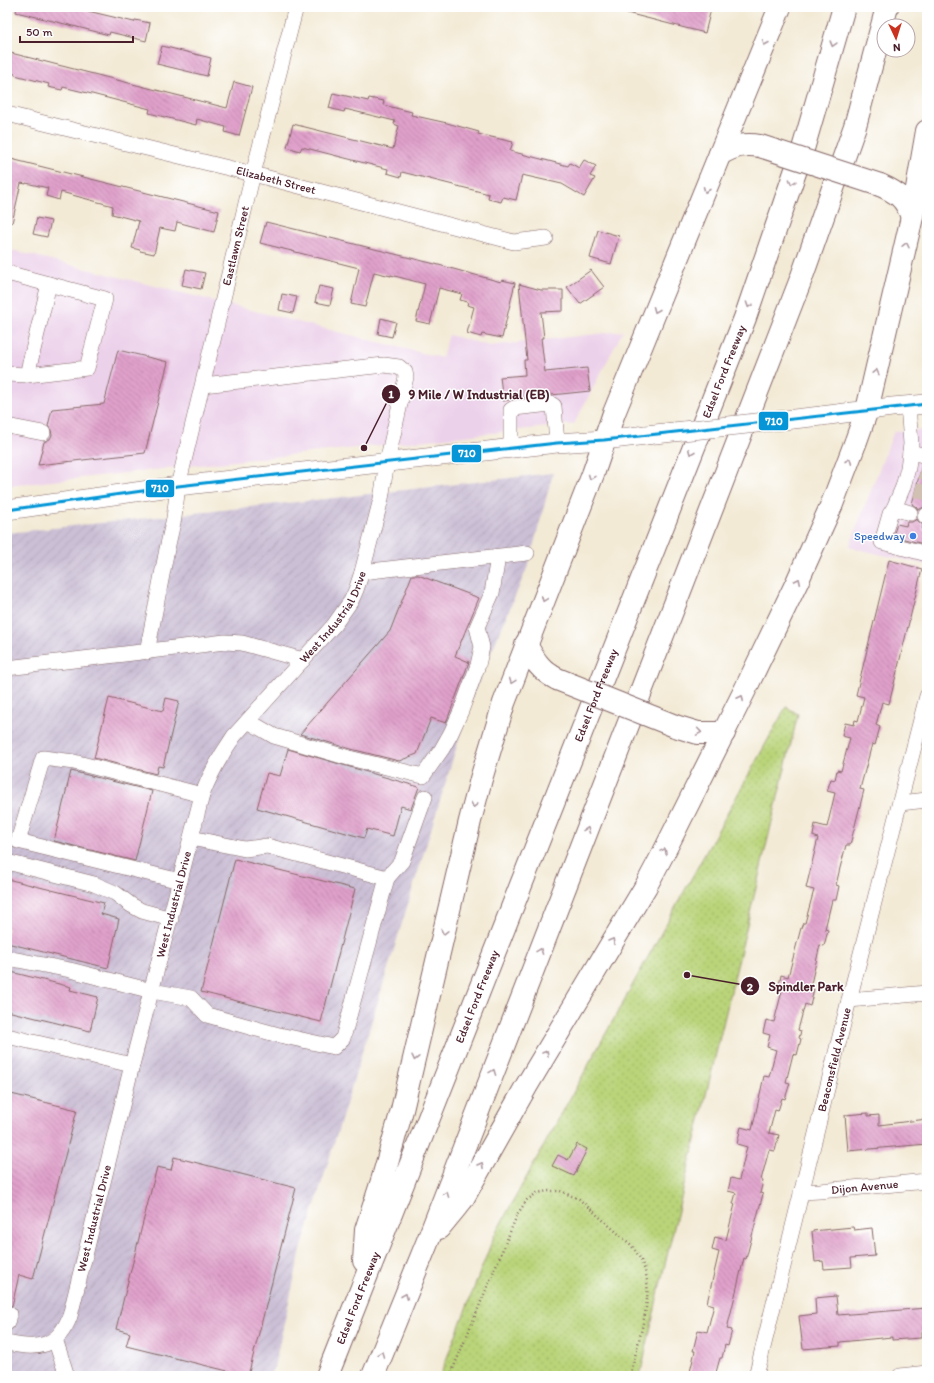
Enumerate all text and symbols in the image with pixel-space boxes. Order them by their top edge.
scale bar [20,18,133,44]
north arrow [876,18,916,58]
text: 50 m [26,25,52,39]
one-way arrow [762,39,770,46]
one-way arrow [829,41,838,48]
text: N [892,41,901,54]
street label: Elizabeth Street [235,163,318,197]
one-way arrow [788,179,796,186]
one-way arrow [702,187,710,194]
street label: Eastlawn Street [219,204,252,287]
one-way arrow [901,242,909,249]
one-way arrow [745,302,754,309]
one-way arrow [653,306,661,314]
street label: Edsel Ford Freeway [699,323,749,420]
one-way arrow [871,369,879,375]
callout: 9 Mile / W Industrial (EB) [381,382,558,407]
text: 1 [388,387,394,401]
text: 9 Mile / W Industrial (EB) [408,387,550,403]
line badge: 710 [758,411,789,431]
text: 710 [764,415,783,428]
line badge: 710 [451,444,482,463]
text: 710 [457,447,476,460]
one-way arrow [688,449,696,456]
one-way arrow [844,457,852,464]
one-way arrow [588,474,596,481]
line badge: 710 [145,479,175,498]
text: 710 [150,482,169,495]
place label: Speedway [854,529,905,543]
marker: Speedway [908,531,918,541]
street label: West Industrial Drive [296,569,369,666]
one-way arrow [793,577,801,585]
one-way arrow [541,595,549,602]
street label: Edsel Ford Freeway [571,646,621,744]
one-way arrow [509,677,517,684]
one-way arrow [736,694,744,702]
one-way arrow [696,727,702,736]
one-way arrow [470,801,479,808]
one-way arrow [582,826,590,833]
one-way arrow [660,848,667,856]
street label: West Industrial Drive [153,849,194,959]
one-way arrow [441,928,449,935]
one-way arrow [608,938,615,945]
street label: Edsel Ford Freeway [452,948,502,1045]
one-way arrow [535,948,543,955]
callout: Spindler Park [740,974,851,999]
text: Spindler Park [768,979,844,995]
text: 2 [747,980,754,994]
street label: Beaconsfield Avenue [815,1006,854,1113]
one-way arrow [541,1050,548,1057]
one-way arrow [411,1055,419,1061]
one-way arrow [488,1069,496,1077]
one-way arrow [476,1162,483,1169]
street label: West Industrial Drive [74,1163,114,1273]
street label: Dijon Avenue [831,1177,899,1197]
one-way arrow [441,1190,449,1198]
street label: Edsel Ford Freeway [333,1249,383,1346]
one-way arrow [400,1293,408,1300]
one-way arrow [377,1351,385,1358]

